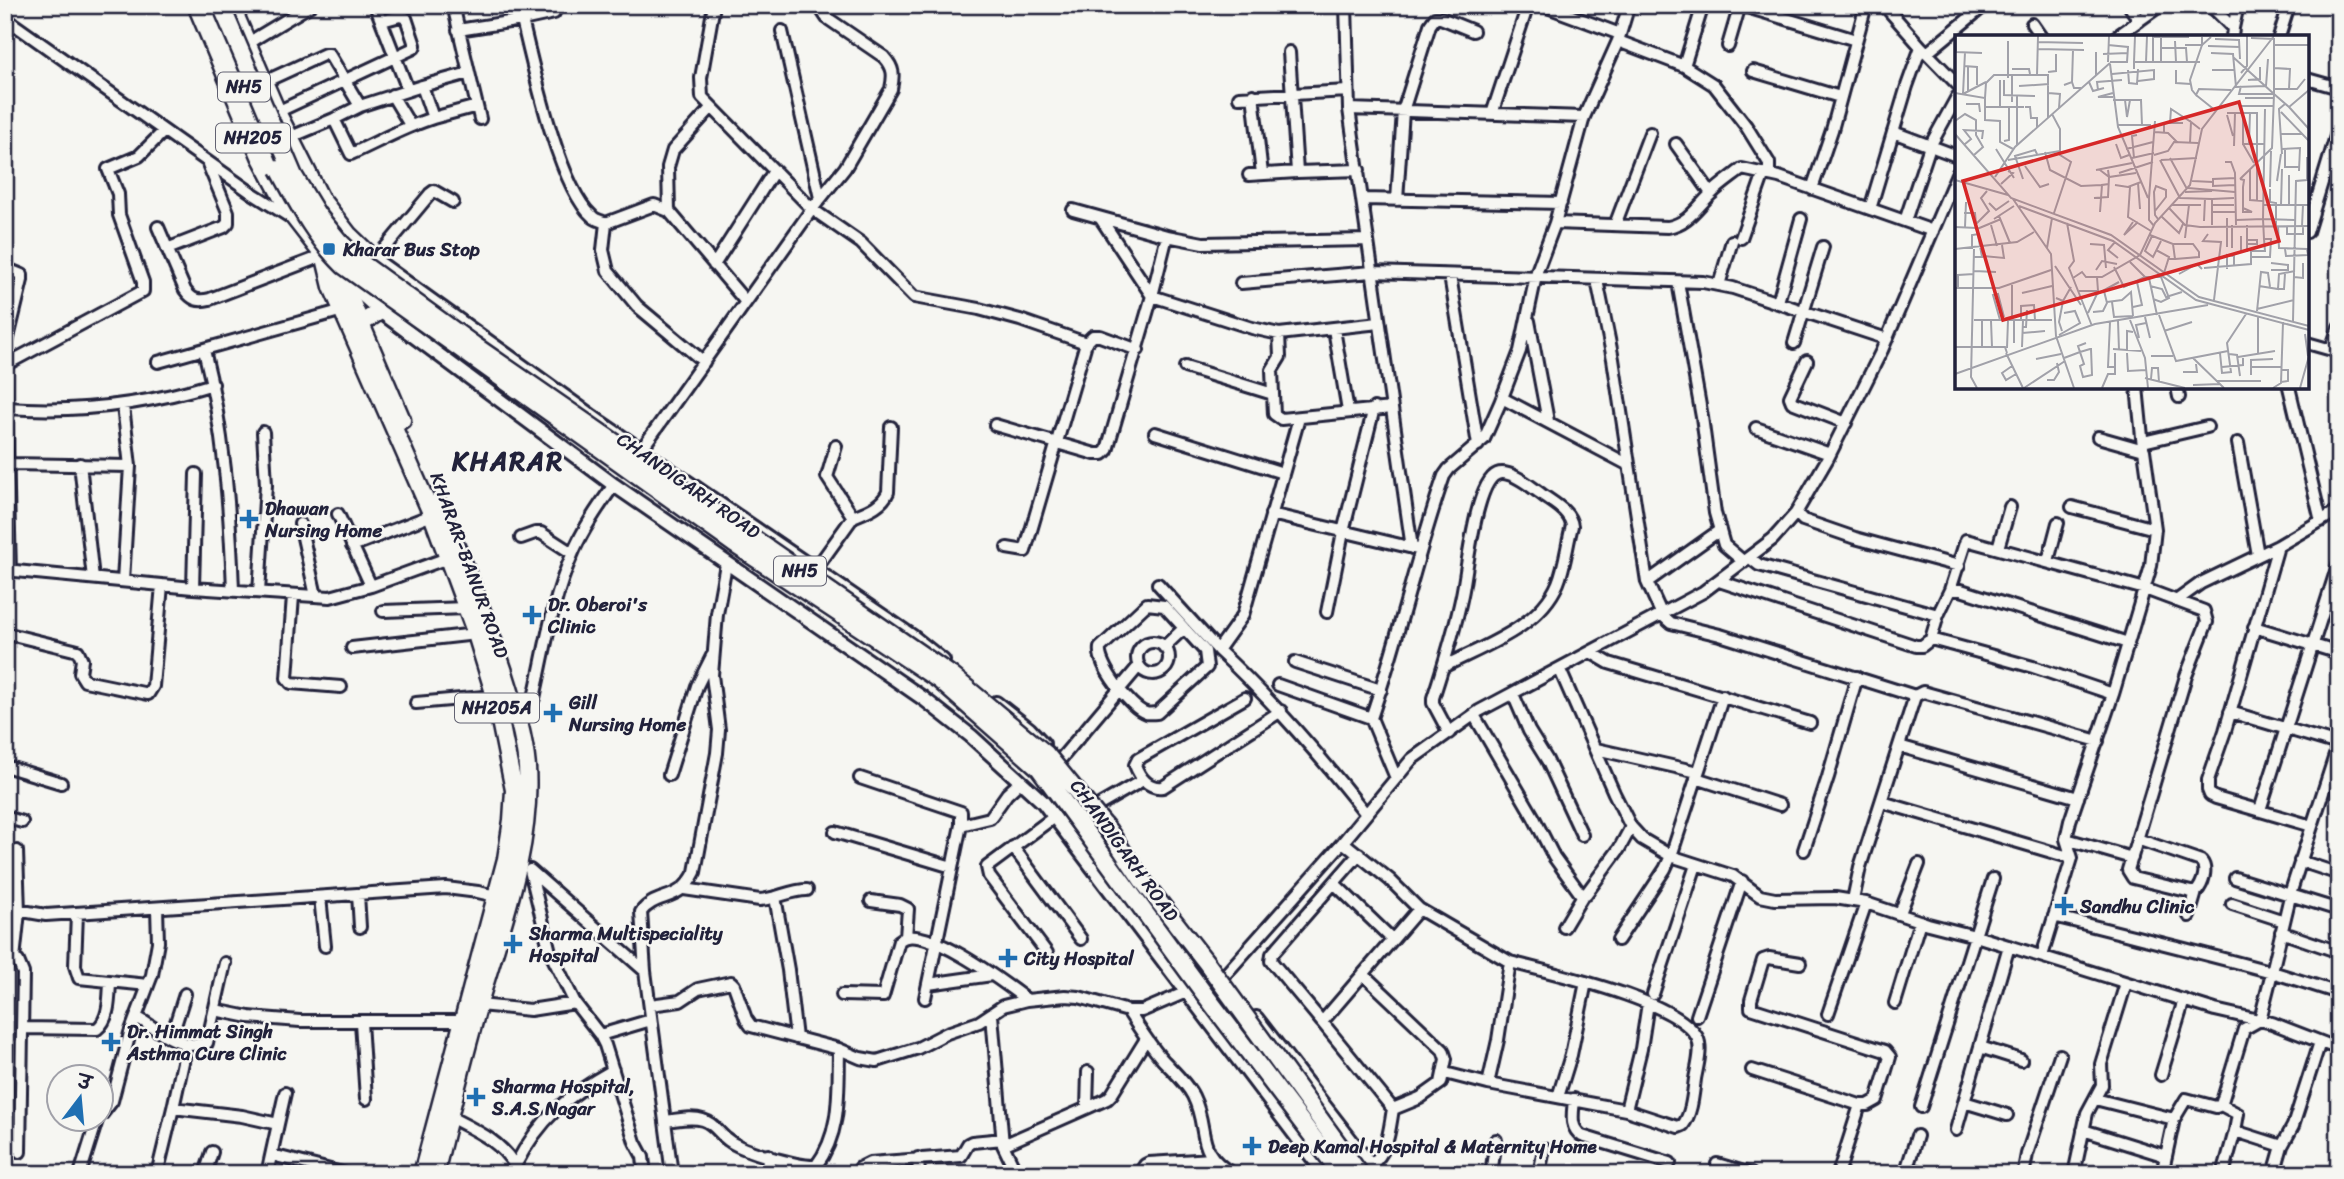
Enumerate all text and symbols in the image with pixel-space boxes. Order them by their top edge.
inset map [1955,35,2309,388]
road number: NH5 [218,72,270,102]
road number: NH205 [216,124,290,153]
place label: Kharar Bus Stop [342,233,480,266]
marker: Kharar Bus Stop [321,241,337,257]
street label: CHANDIGARH ROAD [610,423,768,548]
district label: KHARAR [451,438,564,484]
street label: KHARAR-BANUR ROAD [421,467,519,663]
place label: Dhawan Nursing Home [264,492,382,547]
marker: Dhawan Nursing Home [239,509,259,529]
road number: NH5 [774,556,826,586]
place label: Dr. Oberoi's Clinic [547,588,648,643]
marker: Dr. Oberoi's Clinic [522,605,542,625]
place label: Gill Nursing Home [568,686,686,741]
road number: NH205A [455,694,539,722]
marker: Gill Nursing Home [543,703,563,723]
street label: CHANDIGARH ROAD [1061,772,1188,929]
place label: Sandhu Clinic [2079,890,2195,923]
marker: Sandhu Clinic [2054,896,2074,916]
place label: Sharma Multispeciality Hospital [528,917,724,972]
marker: Sharma Multispeciality Hospital [503,934,523,954]
place label: City Hospital [1023,942,1134,975]
marker: City Hospital [998,948,1018,968]
place label: Dr. Himmat Singh Asthma Cure Clinic [126,1015,287,1070]
marker: Dr. Himmat Singh Asthma Cure Clinic [101,1032,121,1052]
north arrow [46,1064,116,1134]
text: उ [72,1064,97,1100]
place label: Sharma Hospital, S.A.S Nagar [491,1070,635,1125]
marker: Sharma Hospital, S.A.S Nagar [466,1087,486,1107]
place label: Deep Kamal Hospital & Maternity Home [1268,1130,1598,1163]
marker: Deep Kamal Hospital & Maternity Home [1242,1136,1262,1156]

